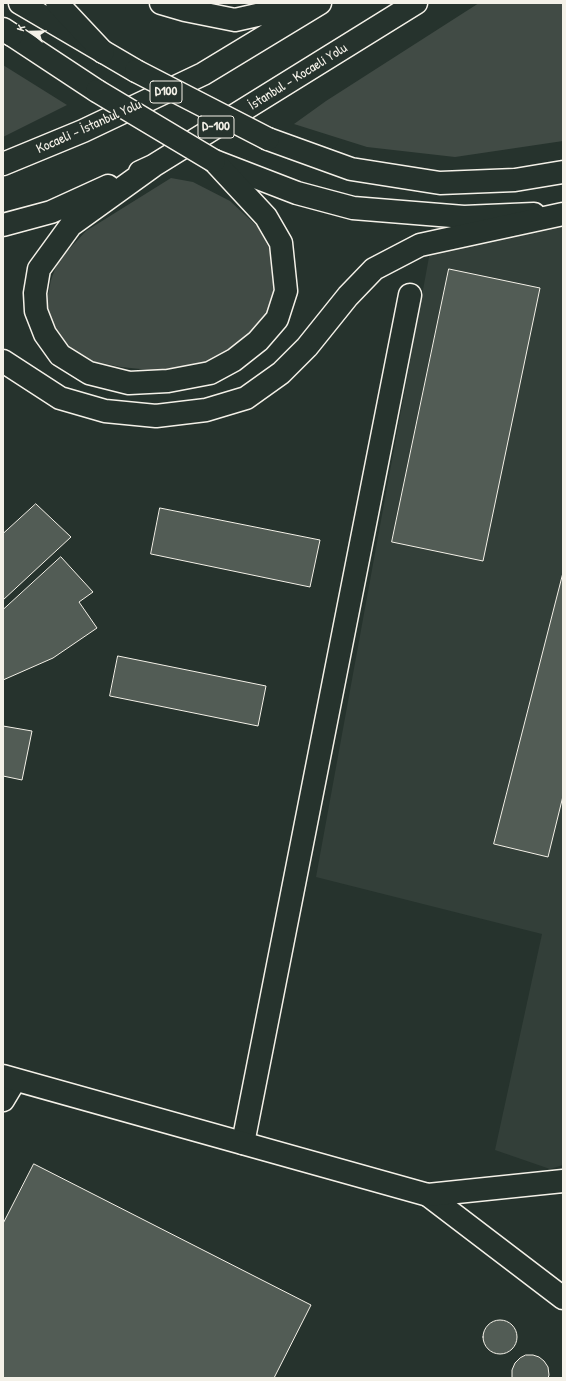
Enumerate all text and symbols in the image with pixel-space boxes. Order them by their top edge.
north arrow [12,12,52,52]
text: K [13,23,28,33]
street label: İstanbul - Kocaeli Yolu [246,40,350,114]
road number: D100 [150,81,182,103]
street label: Kocaeli - İstanbul Yolu [34,96,144,158]
road number: D-100 [198,116,234,138]

